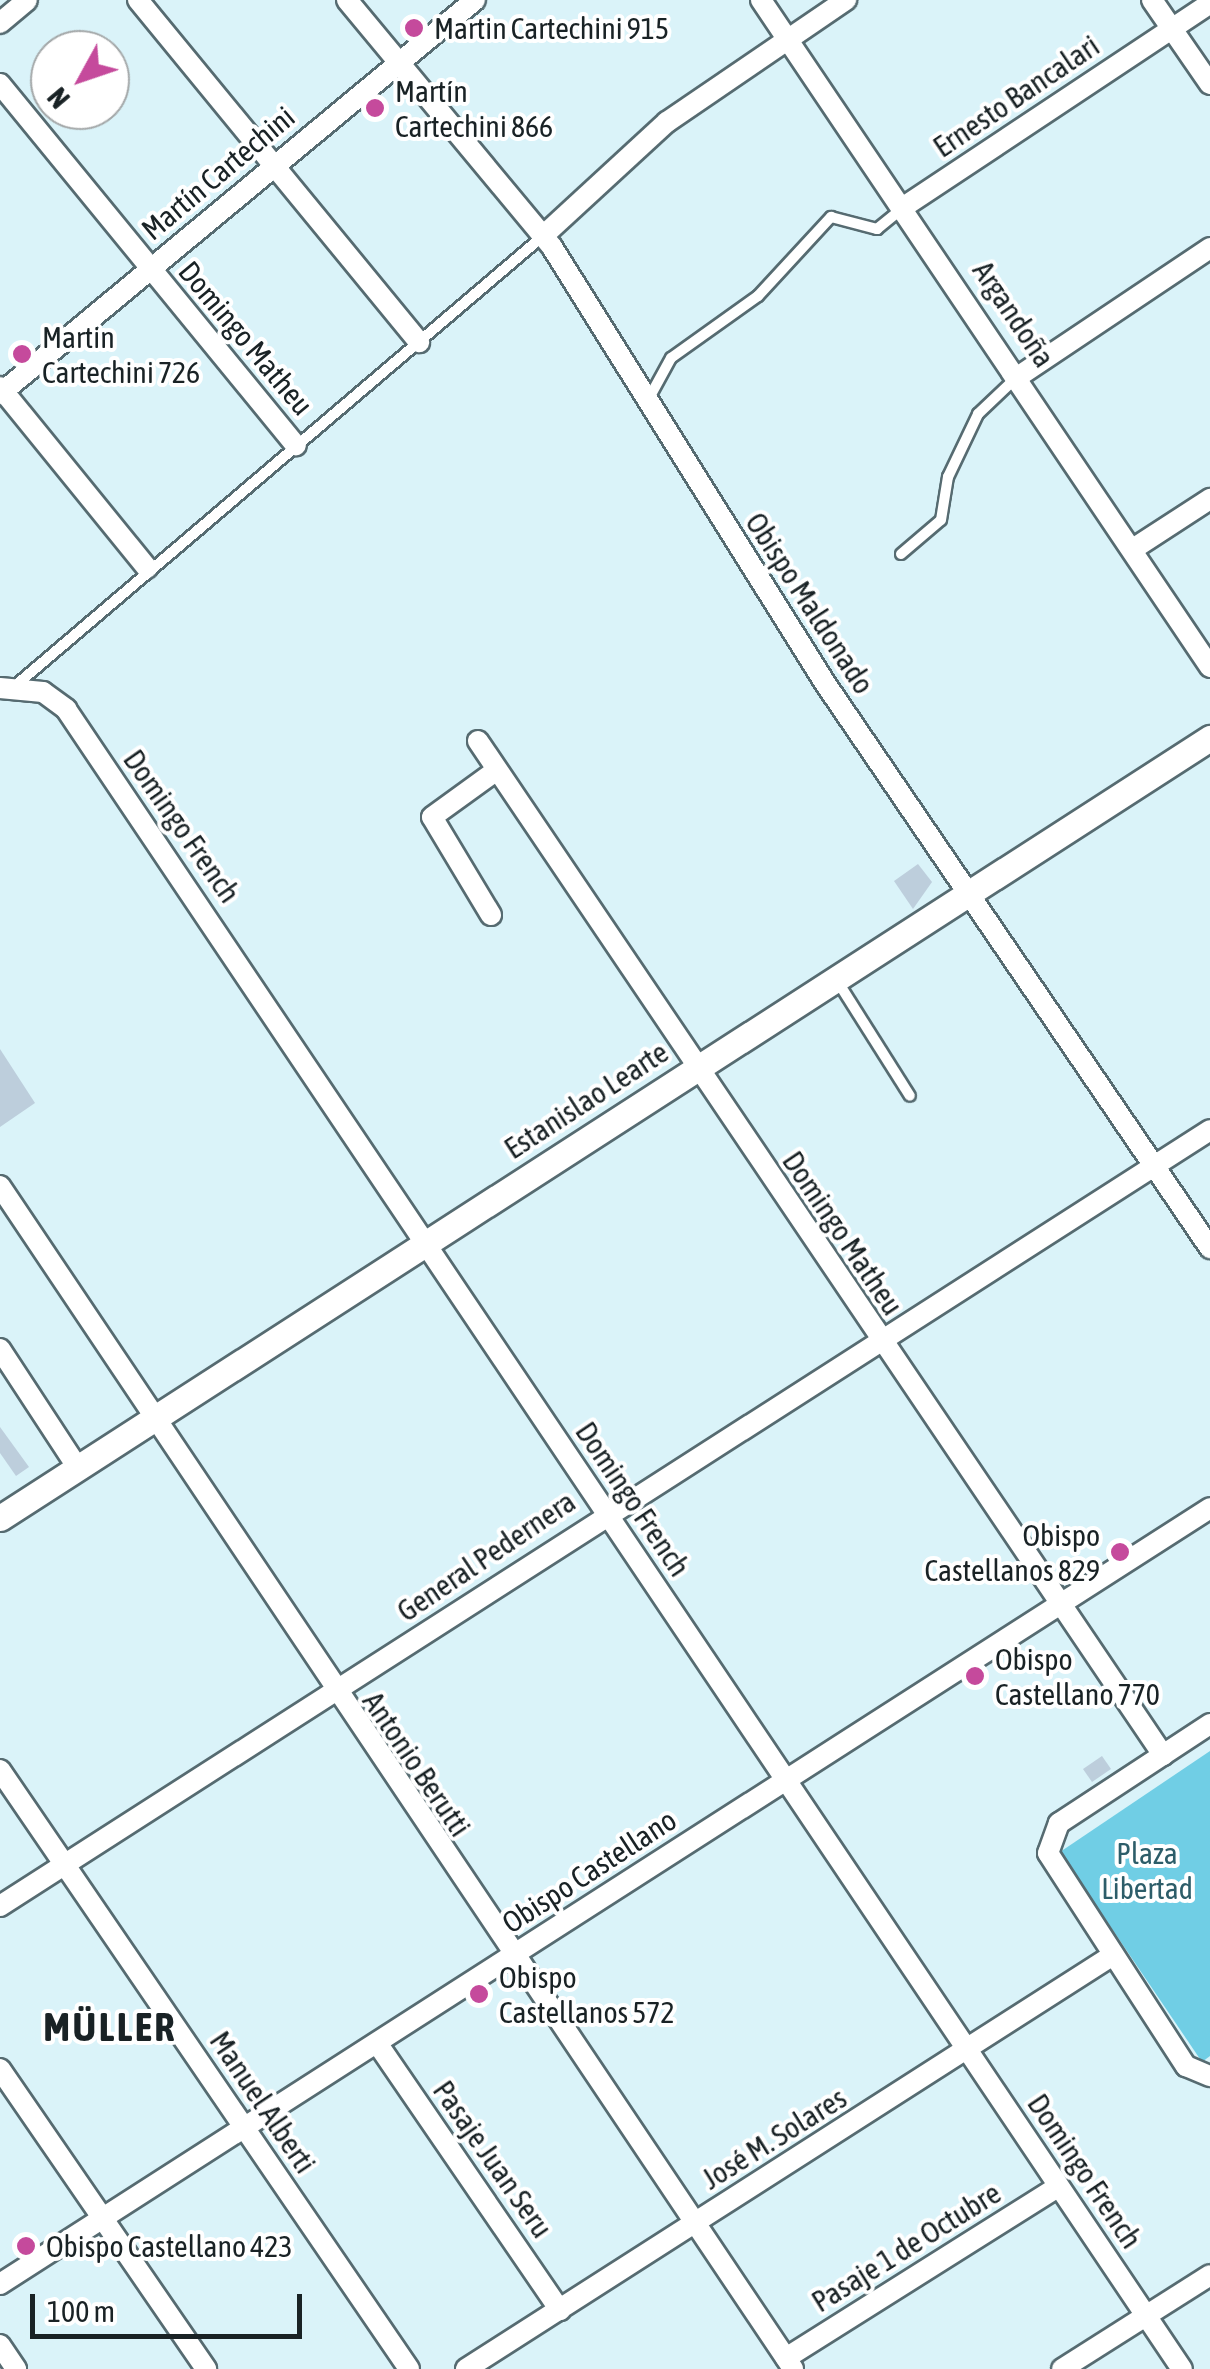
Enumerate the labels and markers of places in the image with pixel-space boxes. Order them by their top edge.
place label: Martin Cartechini 915 [434,10,669,46]
marker: Martin Cartechini 915 [403,17,425,39]
place label: Martín Cartechini 866 [395,73,553,144]
marker: Martín Cartechini 866 [364,97,386,119]
place label: Martin Cartechini 726 [42,319,200,390]
marker: Martin Cartechini 726 [11,343,33,365]
place label: Obispo Castellanos 829 [925,1517,1100,1588]
marker: Obispo Castellanos 829 [1109,1541,1131,1563]
place label: Obispo Castellano 770 [995,1641,1160,1712]
marker: Obispo Castellano 770 [964,1665,986,1687]
place label: Obispo Castellanos 572 [499,1959,674,2030]
marker: Obispo Castellanos 572 [468,1983,490,2005]
place label: Obispo Castellano 423 [46,2228,293,2264]
marker: Obispo Castellano 423 [15,2235,37,2257]

